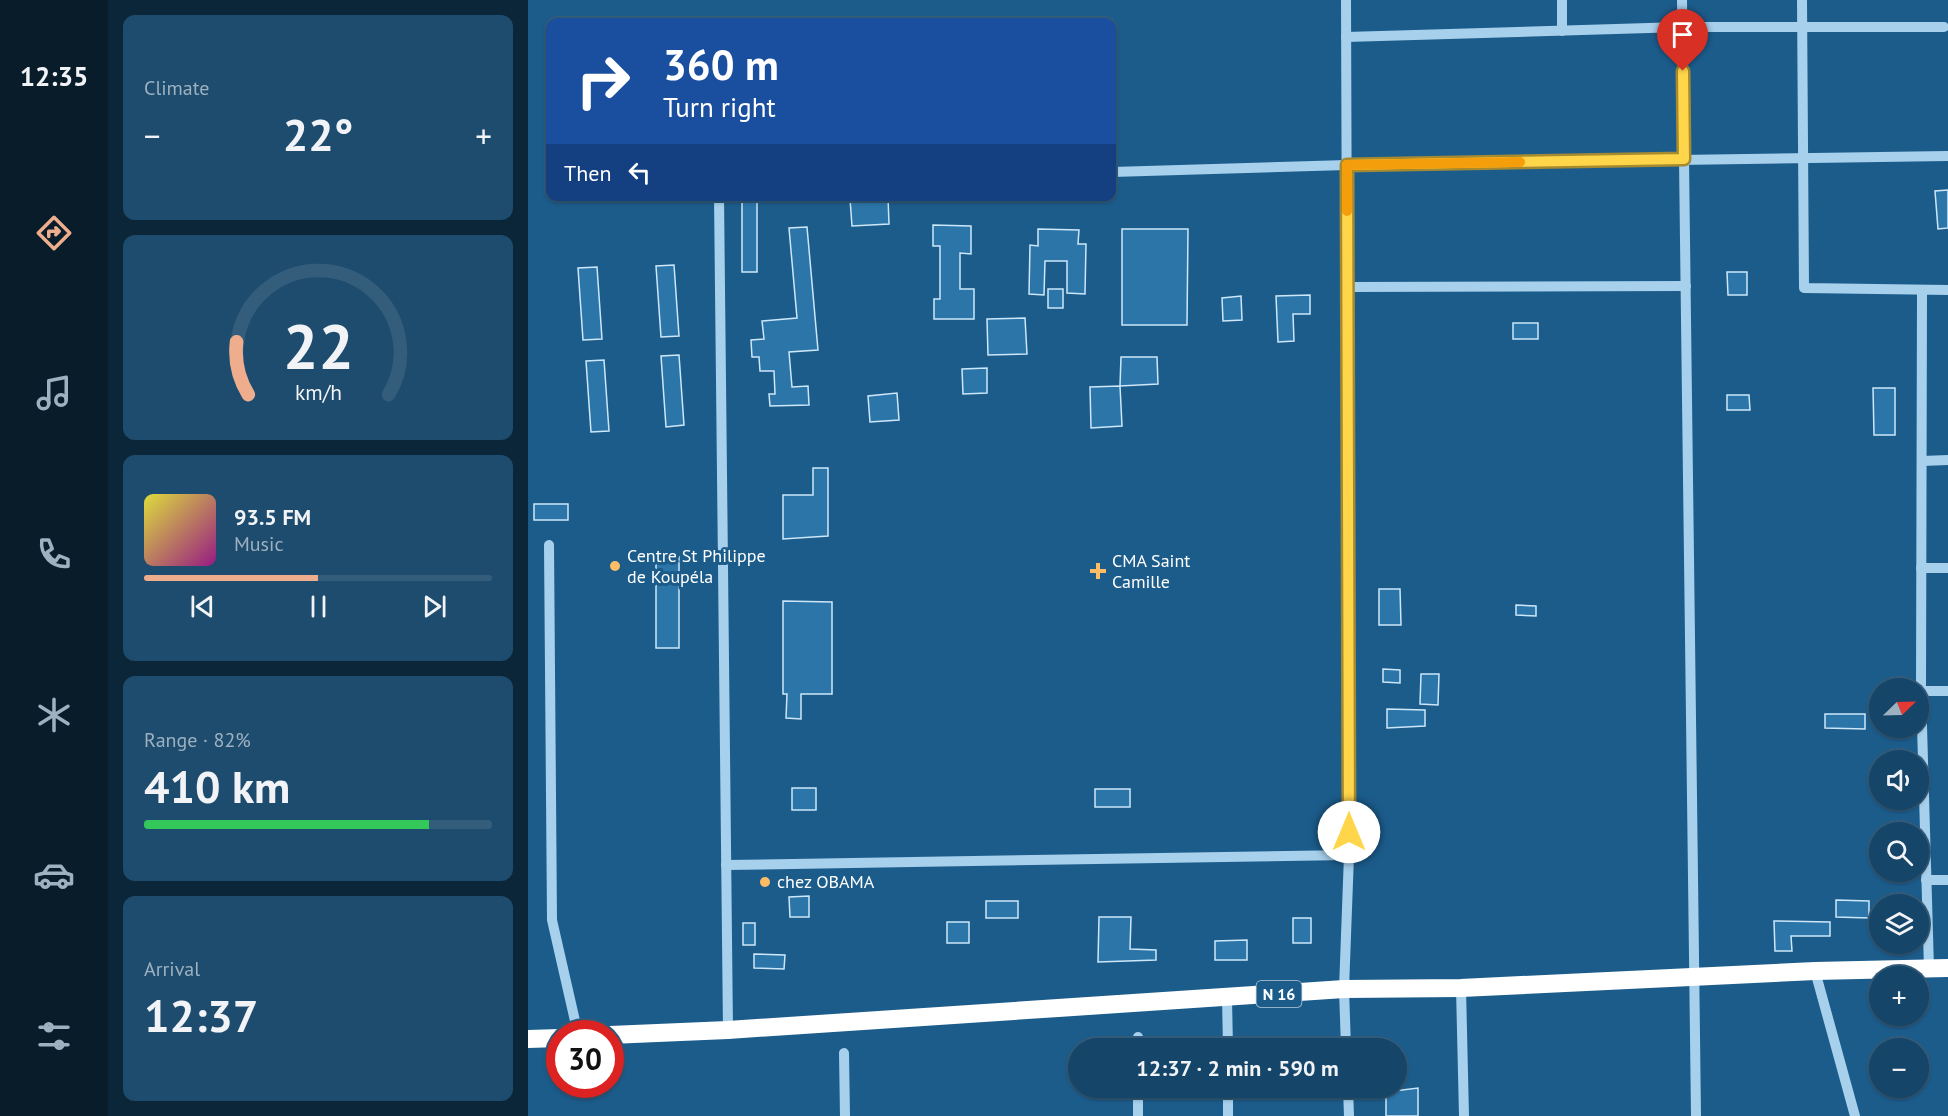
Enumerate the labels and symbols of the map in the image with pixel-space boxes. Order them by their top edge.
pin [1657,9,1708,71]
place label: Centre St Philippe de Koupéla [627,544,766,588]
place label: CMA Saint Camille [1112,549,1190,593]
marker: Centre St Philippe de Koupéla [608,559,622,573]
marker: CMA Saint Camille [1089,562,1107,580]
north arrow [1869,678,1929,738]
position arrow [1317,800,1381,864]
place label: chez OBAMA [777,870,875,893]
marker: chez OBAMA [758,875,772,889]
road number: N 16 [1256,981,1302,1007]
speed limit sign: 30 [546,1020,624,1098]

